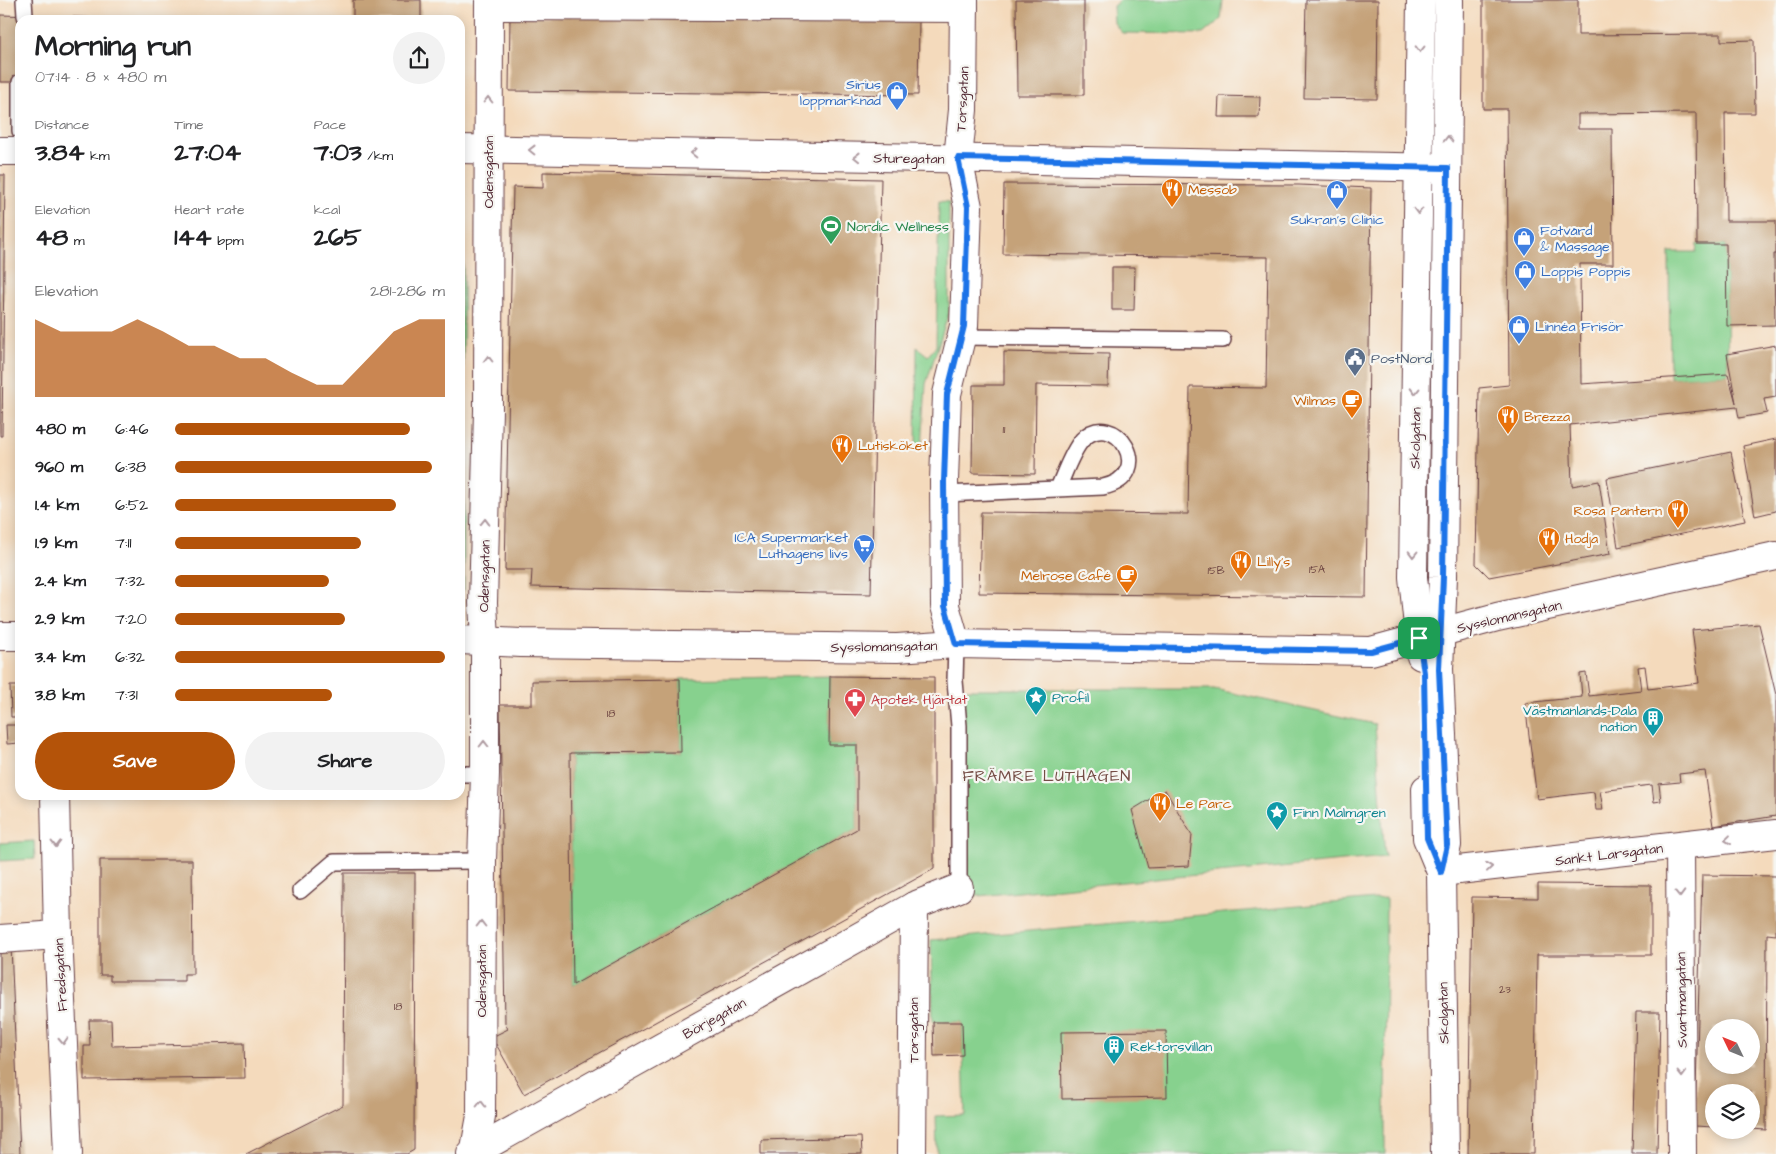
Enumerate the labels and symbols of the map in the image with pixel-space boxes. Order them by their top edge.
one-way arrow [1415,45,1425,53]
street label: Torsgatan [951,66,975,132]
place label: Sirius loppmarknad [800,75,881,111]
shop icon: Sirius loppmarknad [885,80,909,111]
one-way arrow [483,96,493,104]
one-way arrow [1443,135,1453,143]
street label: Odensgatan [479,136,499,208]
one-way arrow [527,145,535,155]
one-way arrow [690,148,698,159]
street label: Sturegatan [873,148,945,170]
one-way arrow [852,152,860,162]
restaurant icon: Messob [1160,177,1184,208]
shop icon: Sukran's Clinic [1325,179,1349,210]
place label: Messob [1188,180,1237,200]
one-way arrow [1412,207,1423,215]
place label: Sukran's Clinic [1290,210,1384,230]
sports icon: Nordic Wellness [819,214,843,245]
place label: Nordic Wellness [847,217,949,237]
place label: Fotvård & Massage [1540,221,1610,257]
shop icon: Fotvård & Massage [1512,226,1536,257]
shop icon: Loppis Poppis [1513,259,1537,290]
place label: Loppis Poppis [1541,262,1630,282]
shop icon: Linnéa Frisör [1507,314,1531,345]
place label: Linnéa Frisör [1535,317,1624,337]
public building icon: PostNord [1343,346,1367,377]
place label: PostNord [1371,349,1432,369]
one-way arrow [483,355,493,362]
cafe icon: Wilmas [1340,388,1364,419]
one-way arrow [1410,388,1420,395]
place label: Wilmas [1293,391,1336,411]
restaurant icon: Brezza [1496,404,1520,435]
street label: Skolgatan [1405,407,1427,469]
place label: Brezza [1524,407,1570,427]
house number: 11 [1003,422,1006,437]
restaurant icon: Lutisköket [830,433,854,464]
place label: Lutisköket [858,436,928,456]
restaurant icon: Rosa Pantern [1666,498,1690,529]
place label: Rosa Pantern [1573,501,1662,521]
one-way arrow [480,517,490,525]
restaurant icon: Hodja [1537,526,1561,557]
place label: ICA Supermarket Luthagens livs [735,528,848,564]
place label: Hodja [1565,529,1598,549]
supermarket icon: ICA Supermarket Luthagens livs [852,533,876,564]
street label: Odensgatan [474,540,496,612]
restaurant icon: Lilly's [1229,549,1253,580]
one-way arrow [1408,550,1418,558]
place label: Lilly's [1257,552,1290,572]
house number: 15A [1309,562,1325,577]
cafe icon: Melrose Café [1115,563,1139,594]
house number: 15B [1207,563,1225,578]
place label: Melrose Café [1021,566,1111,586]
street label: Sysslomansgatan [1455,595,1564,639]
pin [1398,617,1440,659]
street label: Sysslomansgatan [830,636,938,658]
place icon: Profil [1024,685,1048,716]
pharmacy icon: Apotek Hjärtat [843,687,867,718]
place label: Profil [1052,688,1089,708]
place label: Apotek Hjärtat [871,690,968,710]
place label: Västmanlands-Dala nation [1523,701,1637,737]
house number: 18 [607,706,615,721]
building icon: Västmanlands-Dala nation [1641,706,1665,737]
one-way arrow [479,740,489,748]
district label: FRÄMRE LUTHAGEN [963,765,1131,787]
restaurant icon: Le Parc [1148,791,1172,822]
place label: Le Parc [1176,794,1232,814]
place icon: Finn Malmgren [1265,800,1289,831]
place label: Finn Malmgren [1293,803,1386,823]
one-way arrow [1724,834,1732,845]
street label: Sankt Larsgatan [1554,838,1664,872]
one-way arrow [51,840,61,848]
one-way arrow [1486,862,1494,873]
one-way arrow [1675,891,1685,899]
one-way arrow [476,920,486,928]
street label: Fredsgatan [49,938,73,1012]
street label: Odensgatan [472,945,492,1017]
street label: Svartmangatan [1671,952,1693,1048]
street label: Skolgatan [1433,982,1455,1044]
house number: 23 [1499,982,1511,997]
street label: Börjegatan [679,993,750,1045]
street label: Torsgatan [904,997,924,1063]
house number: 18 [394,999,402,1014]
north arrow [1705,1019,1760,1074]
building icon: Rektorsvillan [1102,1034,1126,1065]
place label: Rektorsvillan [1130,1037,1212,1057]
one-way arrow [58,1038,68,1045]
one-way arrow [1677,1071,1687,1079]
one-way arrow [476,1100,486,1108]

